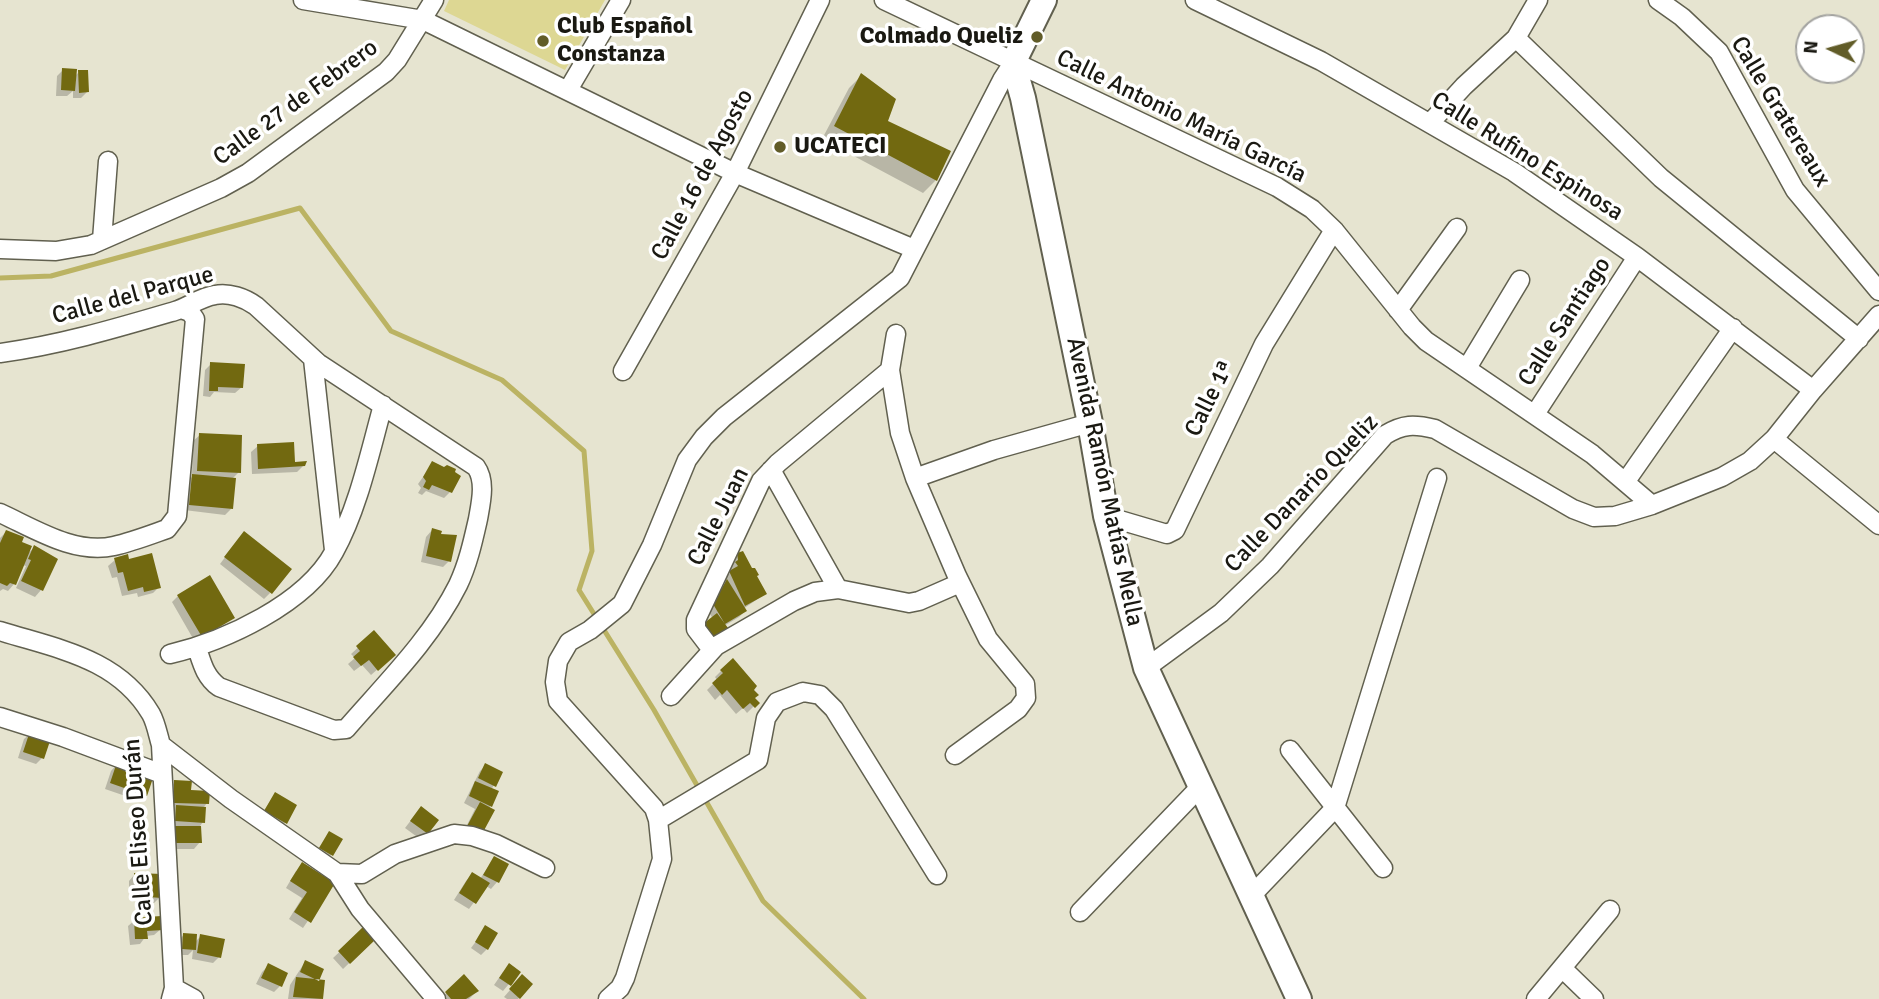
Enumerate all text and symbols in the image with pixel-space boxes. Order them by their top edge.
place label: Club Español Constanza [557,13,693,69]
north arrow [1795,14,1865,84]
place label: Colmado Queliz [860,23,1023,51]
marker: Colmado Queliz [1029,29,1045,45]
street label: Calle Gratereaux [1724,32,1836,192]
marker: Club Español Constanza [535,33,551,49]
street label: Calle 27 de Febrero [208,34,384,172]
text: N [1799,40,1824,55]
street label: Calle Antonio María García [1052,44,1310,190]
street label: Calle 16 de Agosto [646,85,760,265]
street label: Calle Rufino Espinosa [1426,86,1628,228]
place label: UCATECI [794,133,886,161]
marker: UCATECI [772,139,788,155]
street label: Calle Santiago [1513,252,1617,392]
street label: Calle del Parque [49,261,217,331]
street label: Avenida Ramón Matías Mella [1059,335,1149,629]
street label: Calle 1ª [1179,357,1241,441]
street label: Calle Danario Queliz [1219,409,1385,579]
street label: Calle Juan [682,463,756,571]
street label: Calle Eliseo Durán [118,738,160,926]

